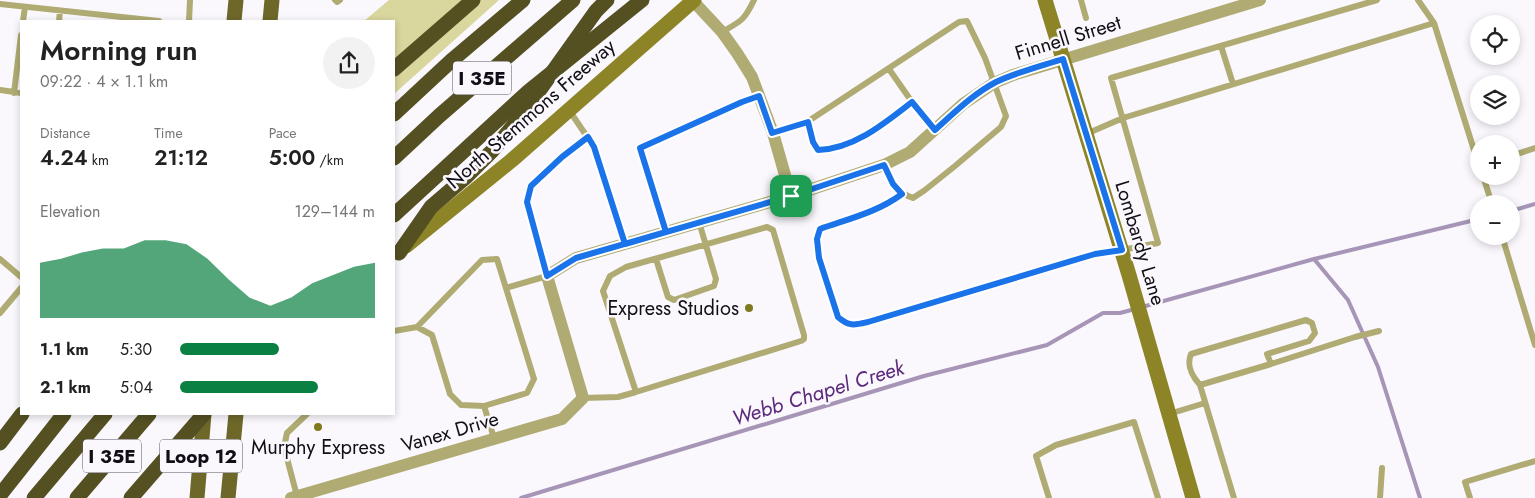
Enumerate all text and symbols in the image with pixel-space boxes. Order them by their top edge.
street label: Finnell Street [1011,8,1125,68]
map controls [1470,15,1520,245]
button: locate [1470,15,1520,65]
text: Morning run [40,30,198,71]
street label: North Stemmons Freeway [440,32,622,196]
button: share [323,37,375,89]
road number: I 35E [453,62,511,94]
text: 09:22 · 4 × 1.1 km [40,70,168,93]
button: layers [1470,75,1520,125]
text: Distance [40,123,90,143]
text: Time [154,123,183,143]
text: Pace [269,123,297,143]
button: + [1470,135,1520,185]
text: 4.24 [40,143,88,173]
text: 21:12 [154,143,208,173]
text: 5:00 [269,143,315,173]
text: km [88,150,109,170]
text: /km [315,150,344,170]
pin [770,175,812,217]
street label: Lombardy Lane [1107,177,1173,309]
icon: arrive [777,182,805,210]
button: − [1470,195,1520,245]
text: Elevation [40,200,100,223]
text: 129–144 m [295,200,375,223]
place label: Express Studios [607,294,739,323]
marker: Express Studios [743,302,755,314]
text: 1.1 km [40,338,89,361]
text: 5:30 [120,338,152,361]
water label: Webb Chapel Creek [728,352,909,433]
text: 2.1 km [40,376,91,399]
text: 5:04 [120,376,153,399]
street label: Vanex Drive [398,404,502,460]
marker: Murphy Express [312,421,324,433]
place label: Murphy Express [251,433,385,462]
road number: I 35E [83,440,141,472]
road number: Loop 12 [160,440,242,472]

